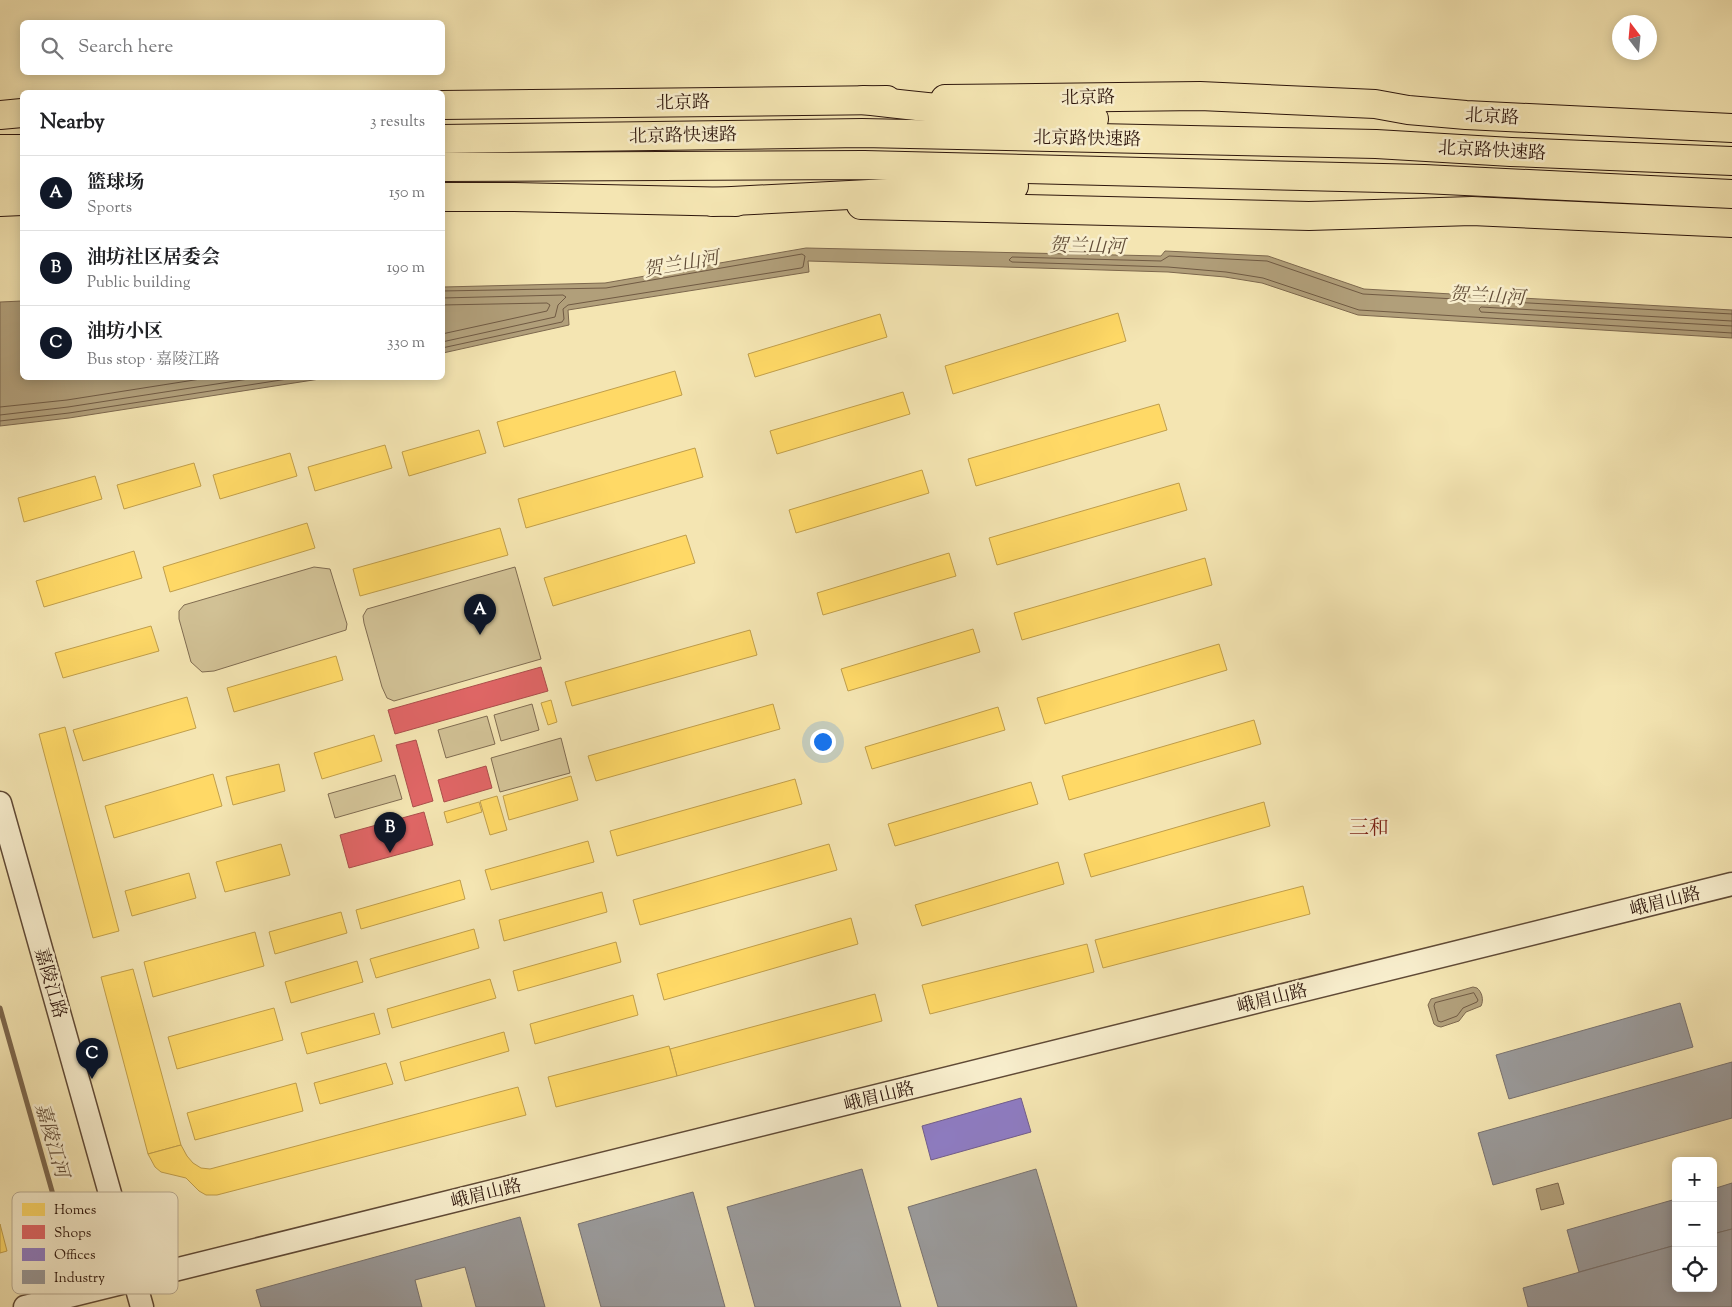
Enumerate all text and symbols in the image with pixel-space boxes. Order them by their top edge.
north arrow [1612,15,1657,60]
search box [20,20,445,75]
icon: search [38,34,66,62]
text: Search here [78,34,173,61]
street label: 北京路 [1061,86,1115,112]
street label: 北京路 [656,91,710,117]
street label: 北京路 [1464,104,1520,132]
text: Nearby [40,108,105,138]
text: 3 results [370,111,425,134]
street label: 北京路快速路 [629,123,737,151]
street label: 北京路快速路 [1033,126,1141,154]
street label: 北京路快速路 [1437,136,1547,168]
text: 篮球场 [87,170,144,197]
text: A [50,182,63,205]
text: 150 m [389,182,425,205]
text: Sports [87,197,132,220]
water label: 贺兰山河 [1049,233,1128,262]
text: 油坊社区居委会 [87,245,220,272]
water label: 贺兰山河 [642,245,724,285]
text: B [51,257,61,280]
text: 190 m [387,257,425,280]
text: Public building [87,272,191,295]
water label: 贺兰山河 [1448,282,1529,313]
text: 油坊小区 [87,319,163,346]
text: C [50,332,62,355]
text: 330 m [387,332,425,355]
text: Bus stop · 嘉陵江路 [87,349,220,372]
pin: A [464,594,496,635]
your location [810,729,836,755]
pin: B [374,812,406,853]
district label: 三和 [1349,815,1389,844]
street label: 峨眉山路 [1627,882,1704,924]
street label: 嘉陵江路 [27,945,71,1022]
street label: 峨眉山路 [1234,979,1311,1021]
pin: C [76,1038,108,1079]
street label: 峨眉山路 [841,1077,918,1119]
water label: 嘉陵江河 [27,1100,75,1184]
map controls [1672,1157,1717,1292]
button: + [1672,1157,1717,1202]
street label: 峨眉山路 [448,1174,525,1216]
legend [12,1192,178,1294]
text: Homes [54,1201,96,1221]
button: − [1672,1202,1717,1247]
text: Shops [54,1224,91,1244]
text: Offices [54,1246,96,1266]
button: locate [1672,1247,1717,1292]
text: Industry [54,1269,105,1289]

